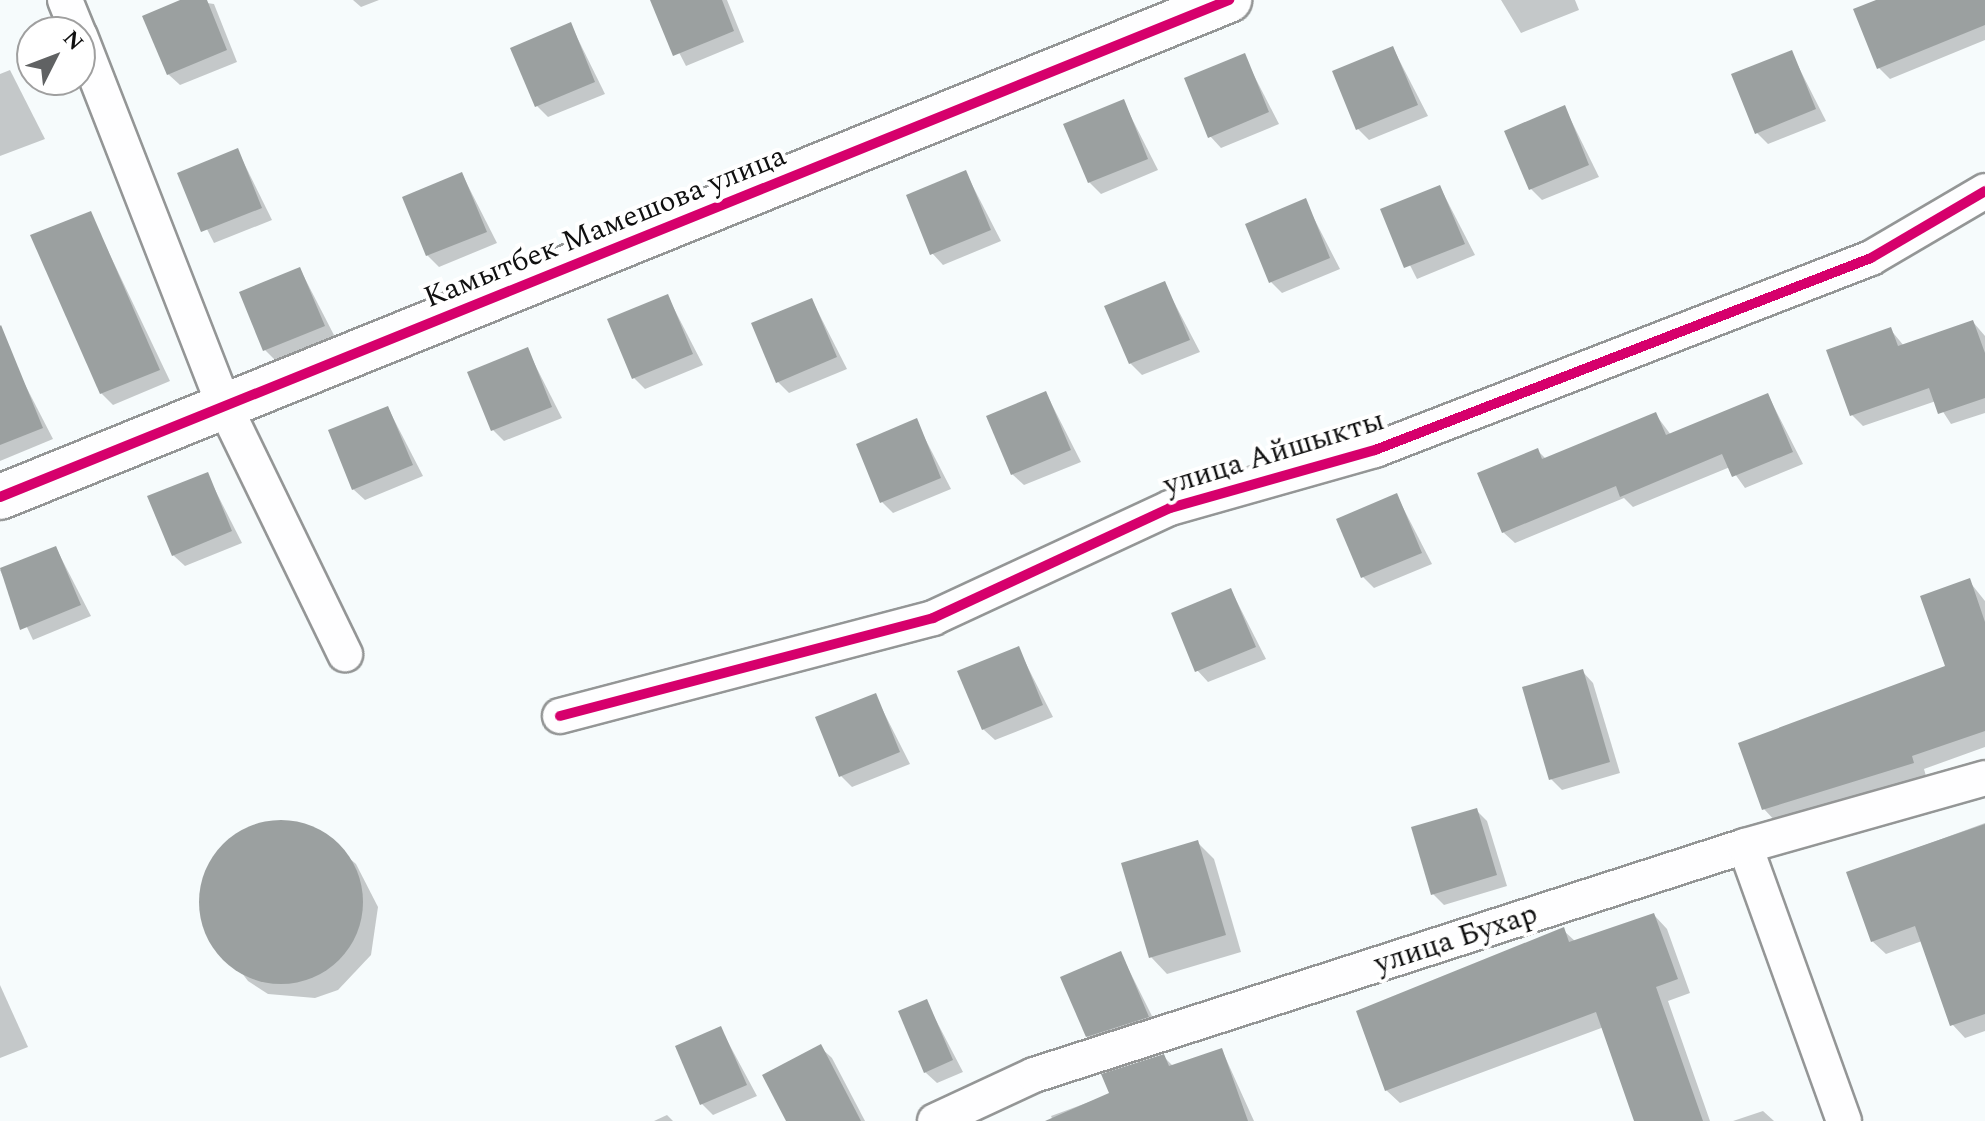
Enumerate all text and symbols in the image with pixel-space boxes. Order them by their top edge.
north arrow [16,16,96,96]
text: N [54,23,91,59]
street label: Камытбек Мамешова улица [419,138,791,316]
street label: улица Айшыкты [1159,402,1389,504]
street label: улица Бухар [1370,896,1542,982]

